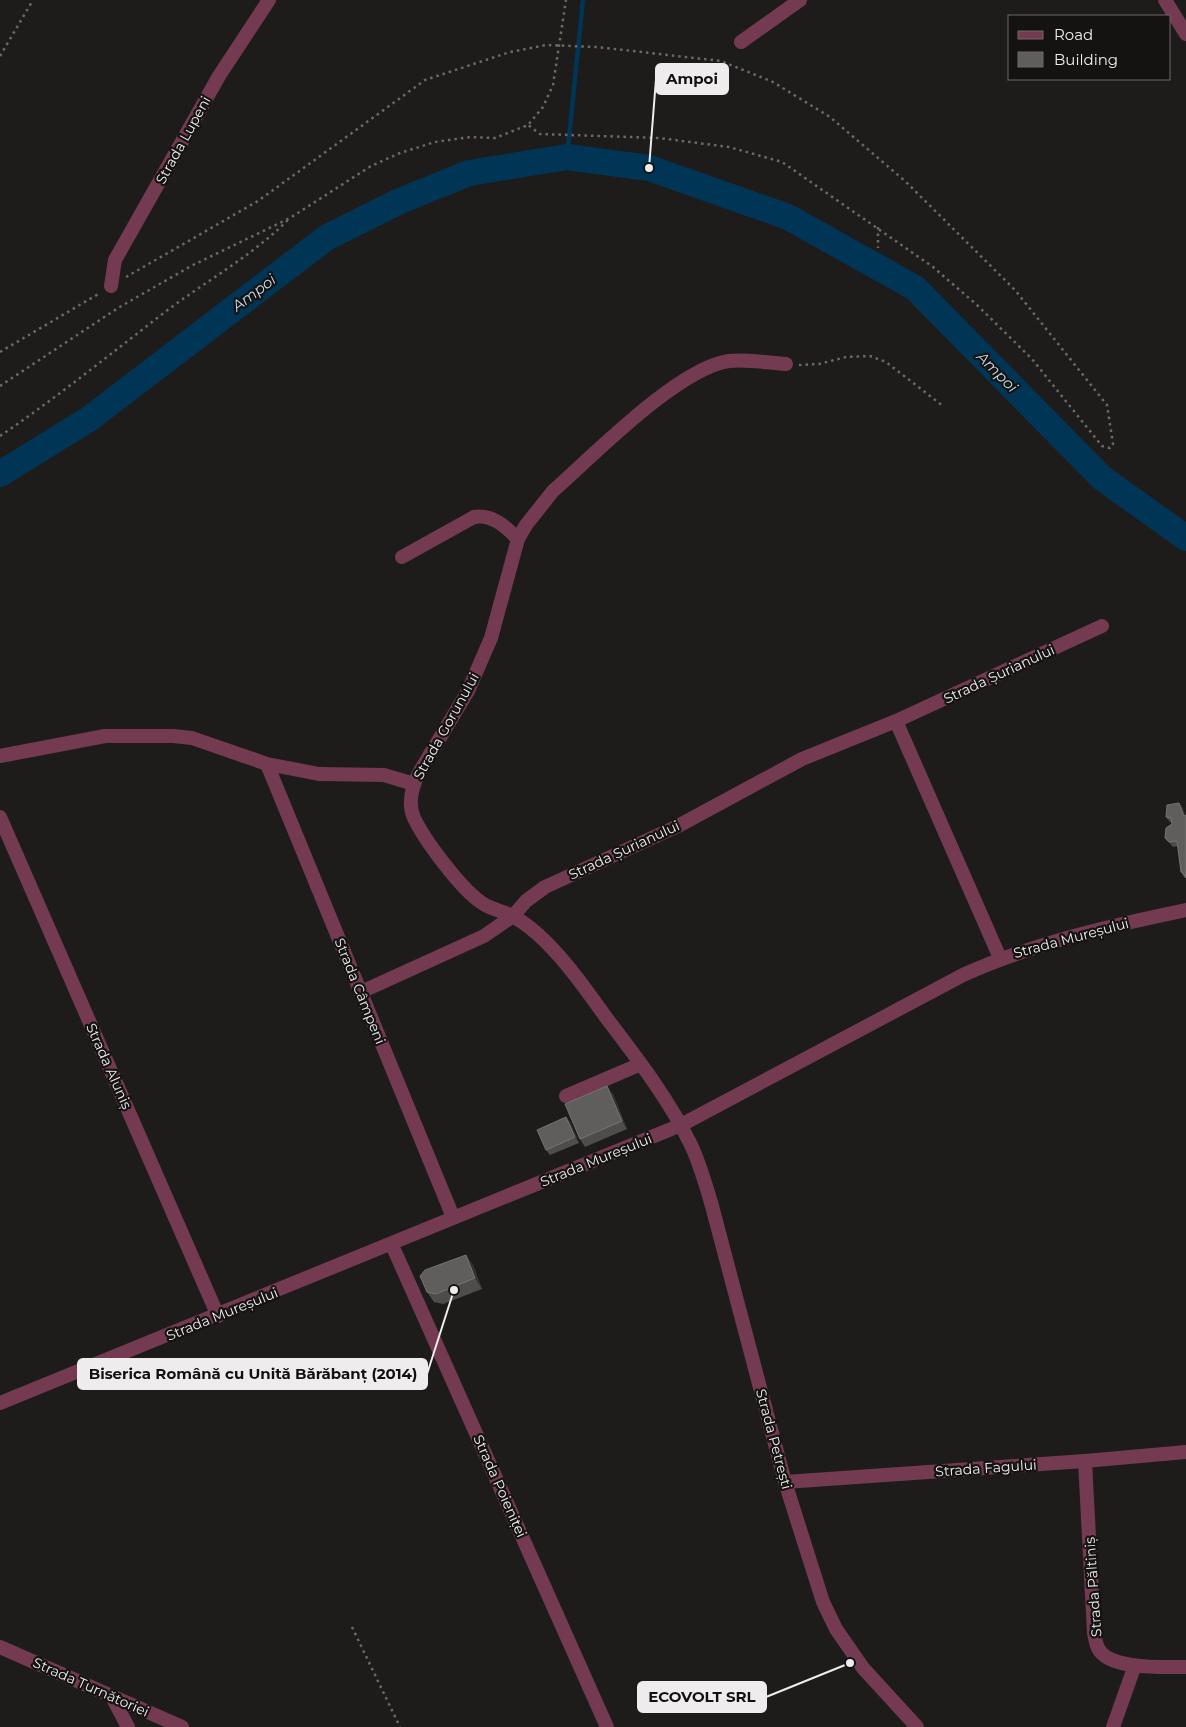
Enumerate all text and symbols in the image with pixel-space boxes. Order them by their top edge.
legend [1008,15,1171,80]
text: Road [1054,25,1093,44]
text: Building [1054,50,1118,69]
callout: Ampoi [656,64,728,94]
text: Ampoi [665,69,718,88]
street label: Strada Lupeni [151,93,215,187]
water label: Ampoi [227,269,280,316]
water label: Ampoi [972,346,1023,397]
street label: Strada Șurianului [941,640,1058,709]
street label: Strada Gorunului [409,669,483,783]
street label: Strada Șurianului [566,816,683,885]
street label: Strada Mureșului [1011,914,1131,963]
street label: Strada Câmpeni [330,935,390,1047]
street label: Strada Aluniș [81,1020,136,1112]
street label: Strada Mureșului [538,1129,655,1192]
street label: Strada Mureșului [164,1283,281,1346]
callout: Biserica Română cu Unită Bărăbanț (2014) [78,1359,427,1389]
text: Biserica Română cu Unită Bărăbanț (2014) [89,1364,417,1384]
street label: Strada Petrești [751,1387,796,1491]
street label: Strada Poieniței [468,1432,531,1541]
street label: Strada Fagului [935,1455,1037,1481]
street label: Strada Păltiniș [1081,1536,1106,1638]
street label: Strada Turnătoriei [30,1653,152,1721]
callout: ECOVOLT SRL [638,1682,766,1712]
text: ECOVOLT SRL [648,1687,756,1706]

